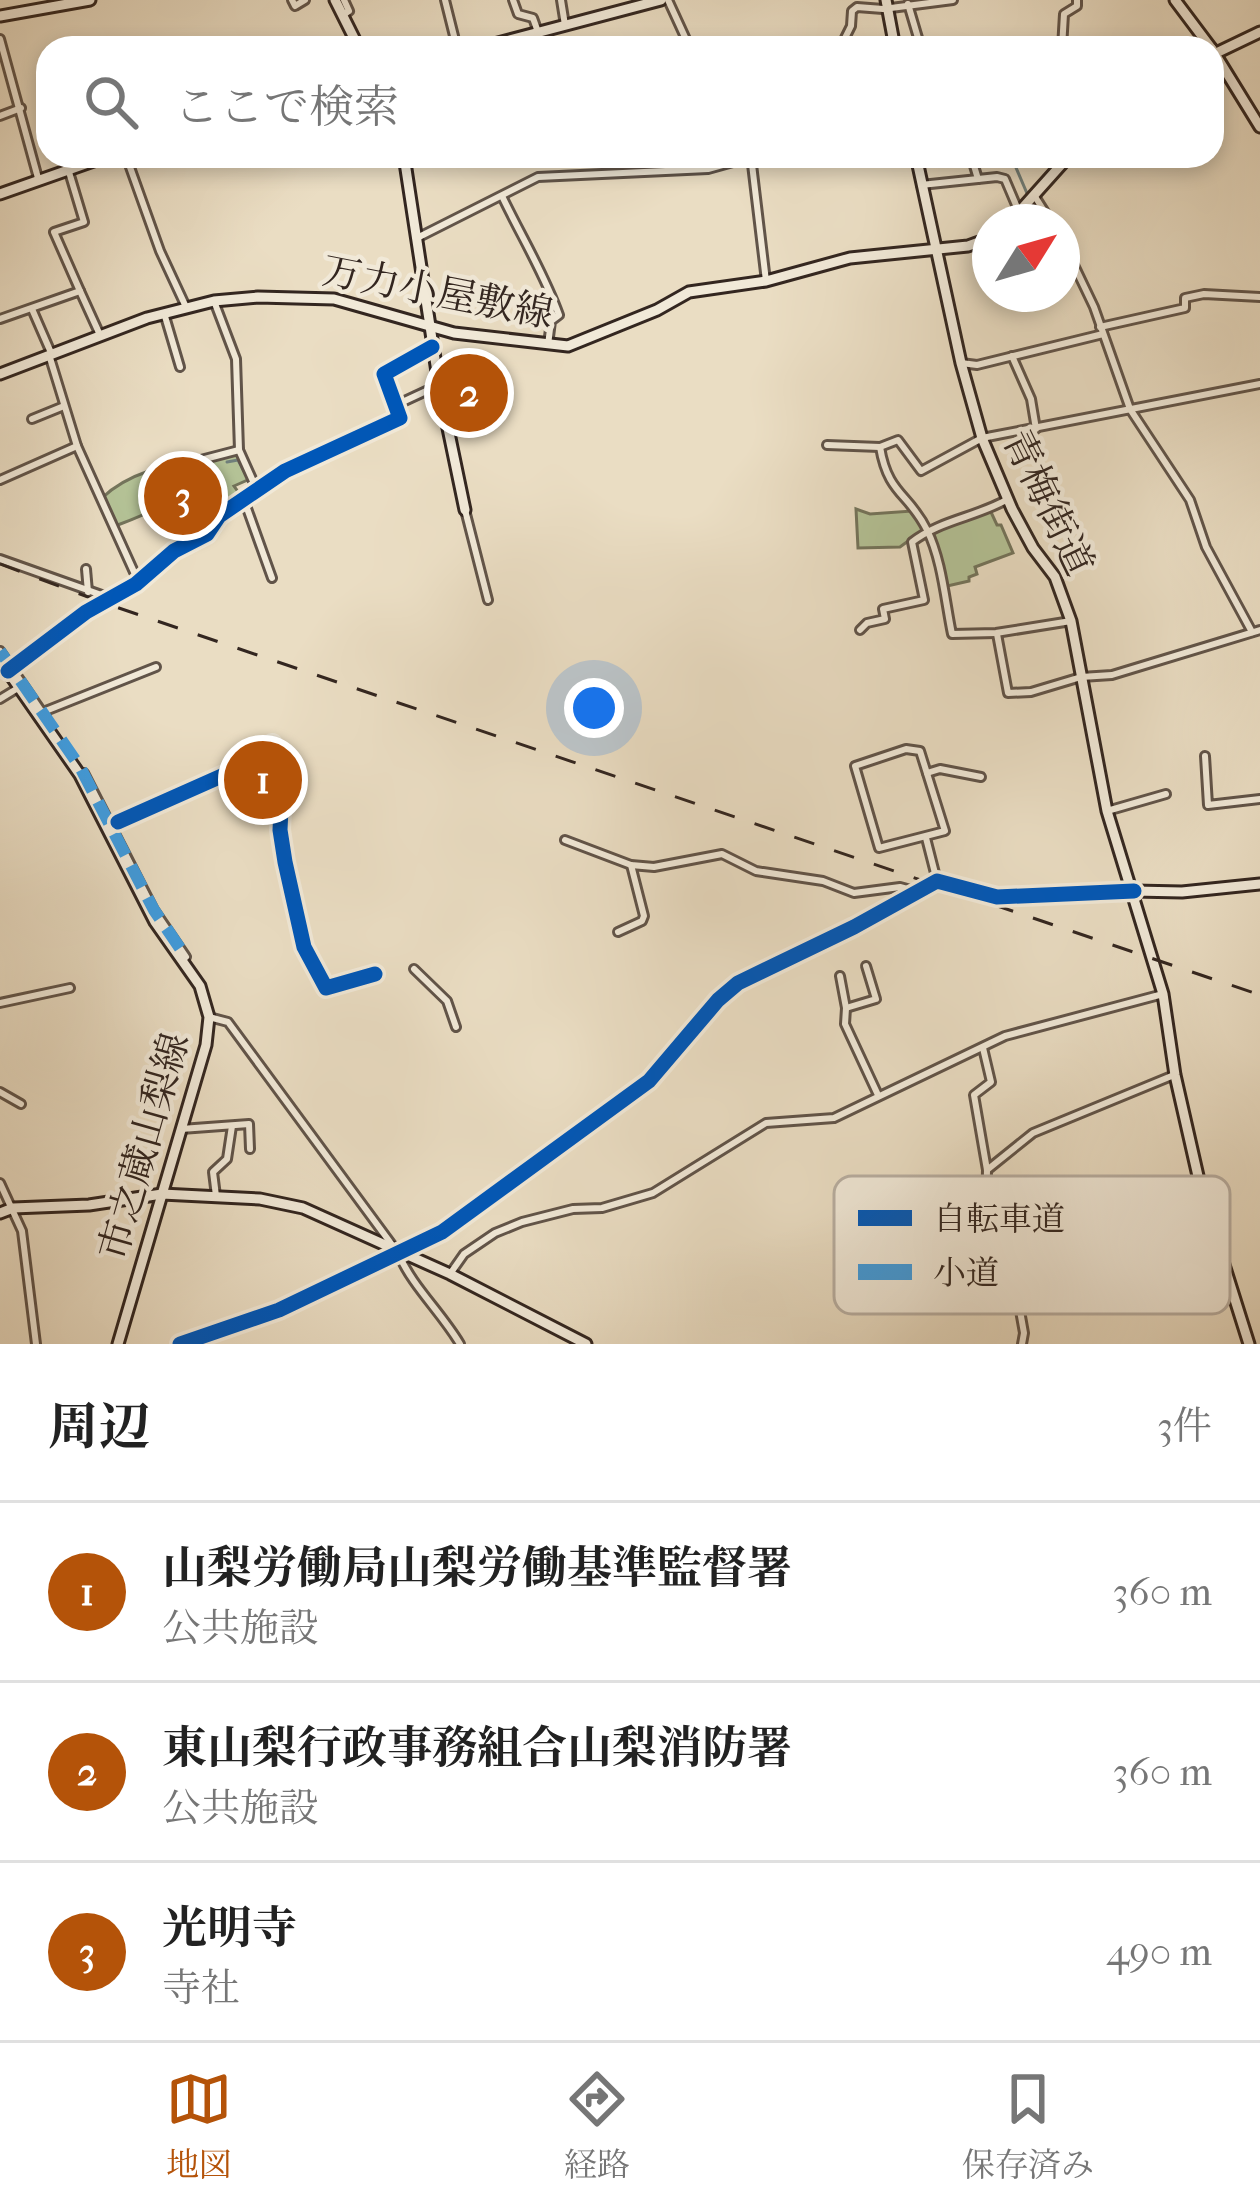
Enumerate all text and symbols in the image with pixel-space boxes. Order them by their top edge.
search box [36,36,1224,168]
icon: search [78,69,144,135]
text: ここで検索 [174,81,399,134]
north arrow [972,204,1080,312]
street label: 万力小屋敷線 [319,247,557,337]
pin: 2 [430,348,508,438]
street label: 青梅街道 [993,422,1103,583]
pin: 3 [144,451,222,541]
your location [564,678,624,738]
pin: 1 [224,735,302,825]
street label: 市之蔵山梨線 [90,1027,198,1265]
legend [834,1176,1230,1314]
text: 自転車道 [933,1200,1065,1239]
text: 小道 [933,1254,999,1293]
text: 周辺 [48,1397,150,1457]
text: 3件 [1157,1403,1212,1449]
text: 山梨労働局山梨労働基準監督署 [162,1542,792,1595]
text: 1 [80,1569,94,1615]
text: 360 m [1113,1569,1212,1615]
text: 公共施設 [162,1605,318,1651]
text: 東山梨行政事務組合山梨消防署 [162,1722,792,1775]
text: 2 [77,1749,97,1795]
text: 360 m [1113,1749,1212,1795]
text: 公共施設 [162,1785,318,1831]
text: 光明寺 [162,1902,297,1955]
text: 3 [79,1929,95,1975]
text: 490 m [1106,1929,1212,1975]
text: 寺社 [162,1965,240,2011]
tab: 地図 [166,2066,232,2185]
tab: 経路 [564,2066,630,2185]
tab: 保存済み [962,2066,1094,2185]

